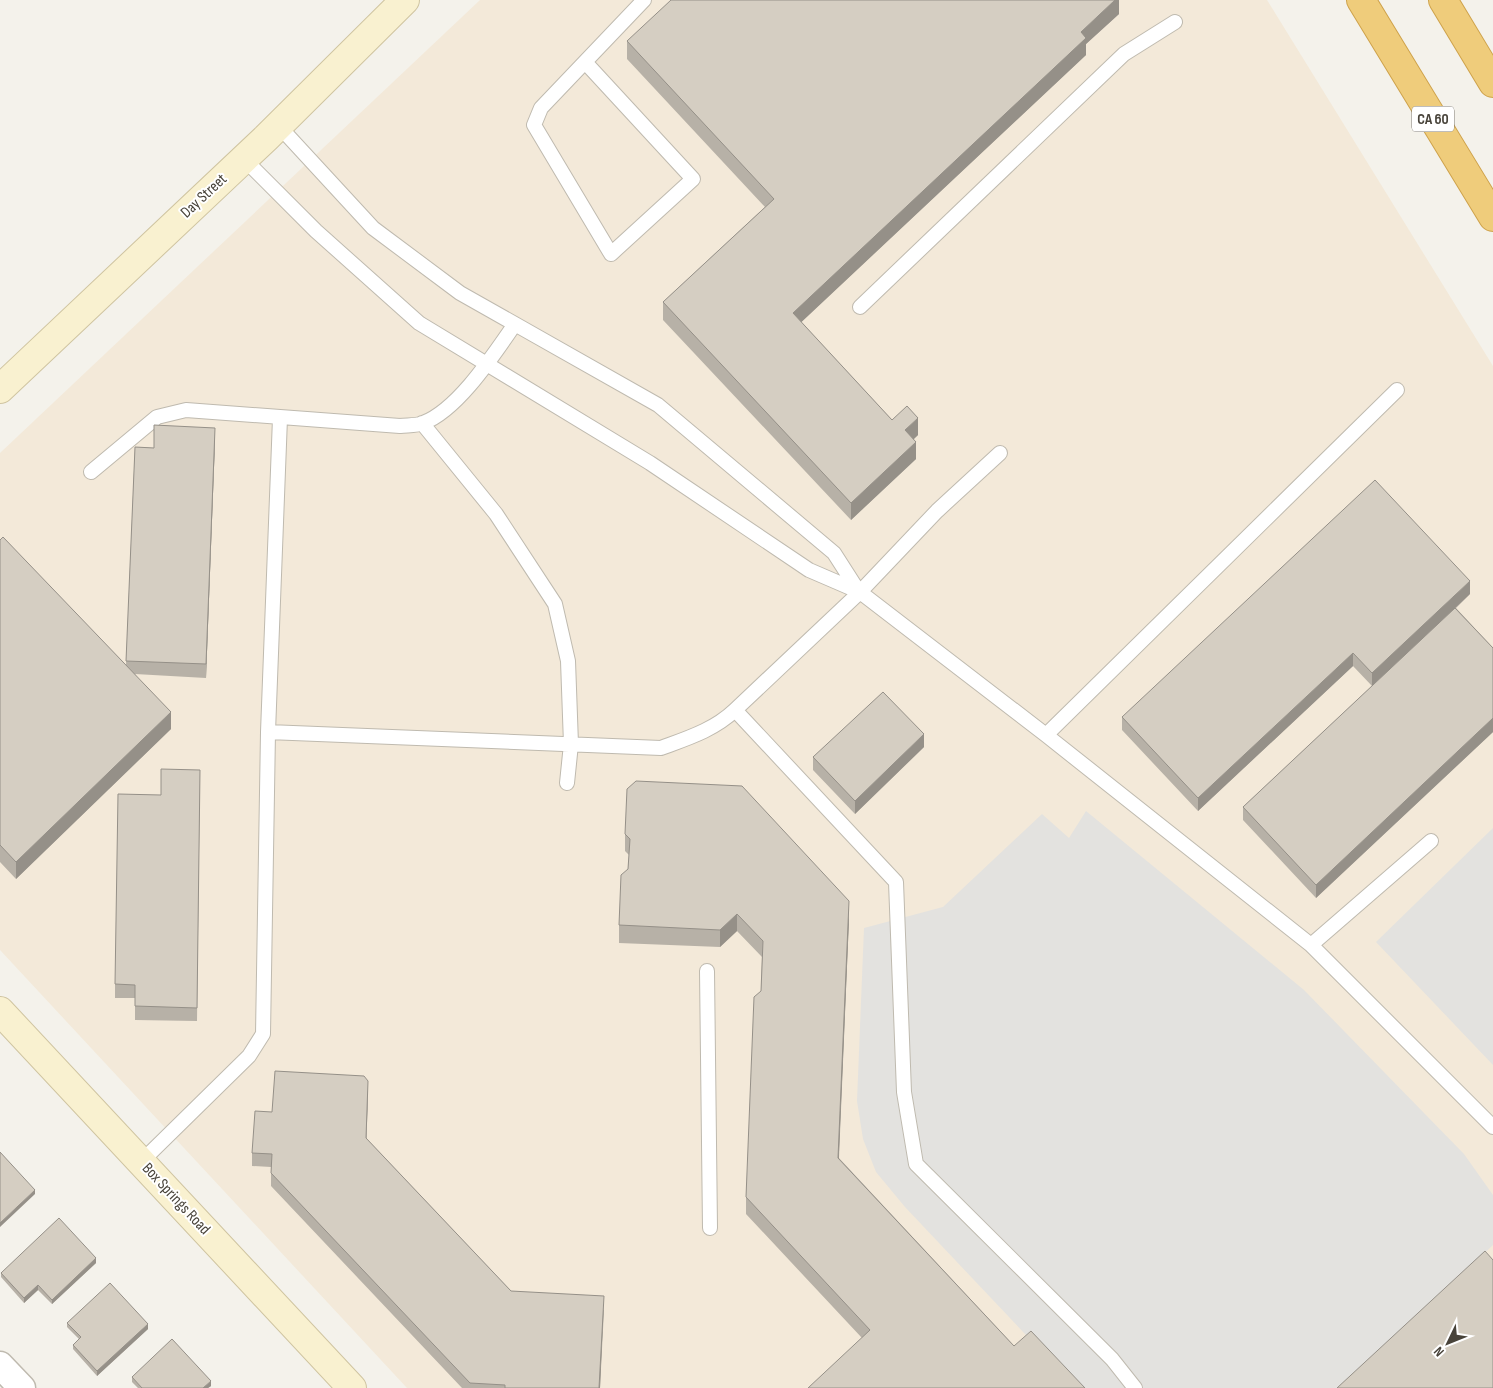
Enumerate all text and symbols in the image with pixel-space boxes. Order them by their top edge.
road number: CA 60 [1412,106,1454,132]
street label: Day Street [177,170,231,222]
street label: Box Springs Road [138,1159,214,1239]
north arrow [1423,1318,1473,1368]
text: N [1430,1343,1448,1360]

